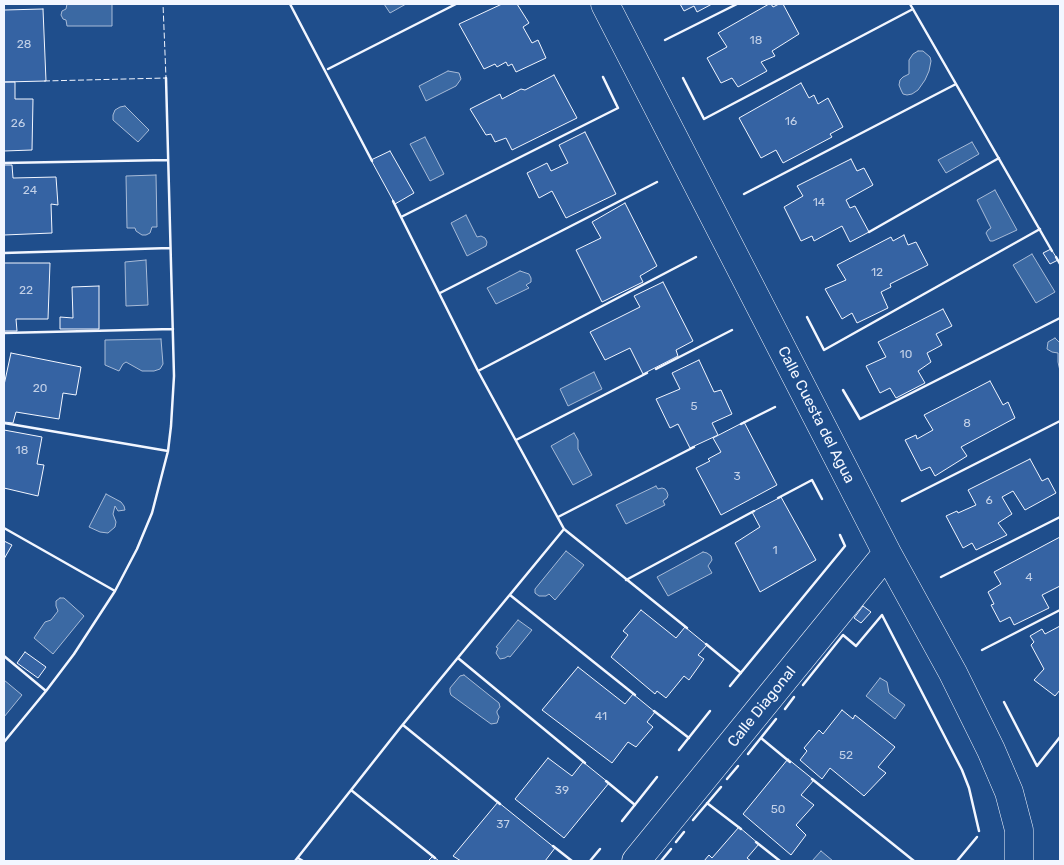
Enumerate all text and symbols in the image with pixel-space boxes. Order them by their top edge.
house number: 18 [750,34,762,48]
house number: 28 [17,38,31,52]
house number: 16 [785,115,797,129]
house number: 26 [11,117,25,131]
house number: 24 [23,184,37,198]
house number: 14 [813,196,825,210]
house number: 12 [871,266,883,280]
house number: 22 [19,284,33,298]
street label: Calle Cuesta del Agua [774,343,858,487]
house number: 10 [900,348,912,362]
house number: 20 [33,382,47,396]
house number: 5 [690,400,698,414]
house number: 8 [963,417,971,431]
house number: 18 [16,444,28,458]
house number: 3 [733,470,741,484]
house number: 6 [985,494,993,508]
house number: 1 [772,544,778,558]
house number: 4 [1025,571,1033,585]
street label: Calle Diagonal [724,663,800,751]
house number: 41 [595,710,607,724]
house number: 52 [839,749,853,763]
house number: 39 [555,784,569,798]
house number: 50 [771,803,785,817]
house number: 37 [496,818,510,832]

